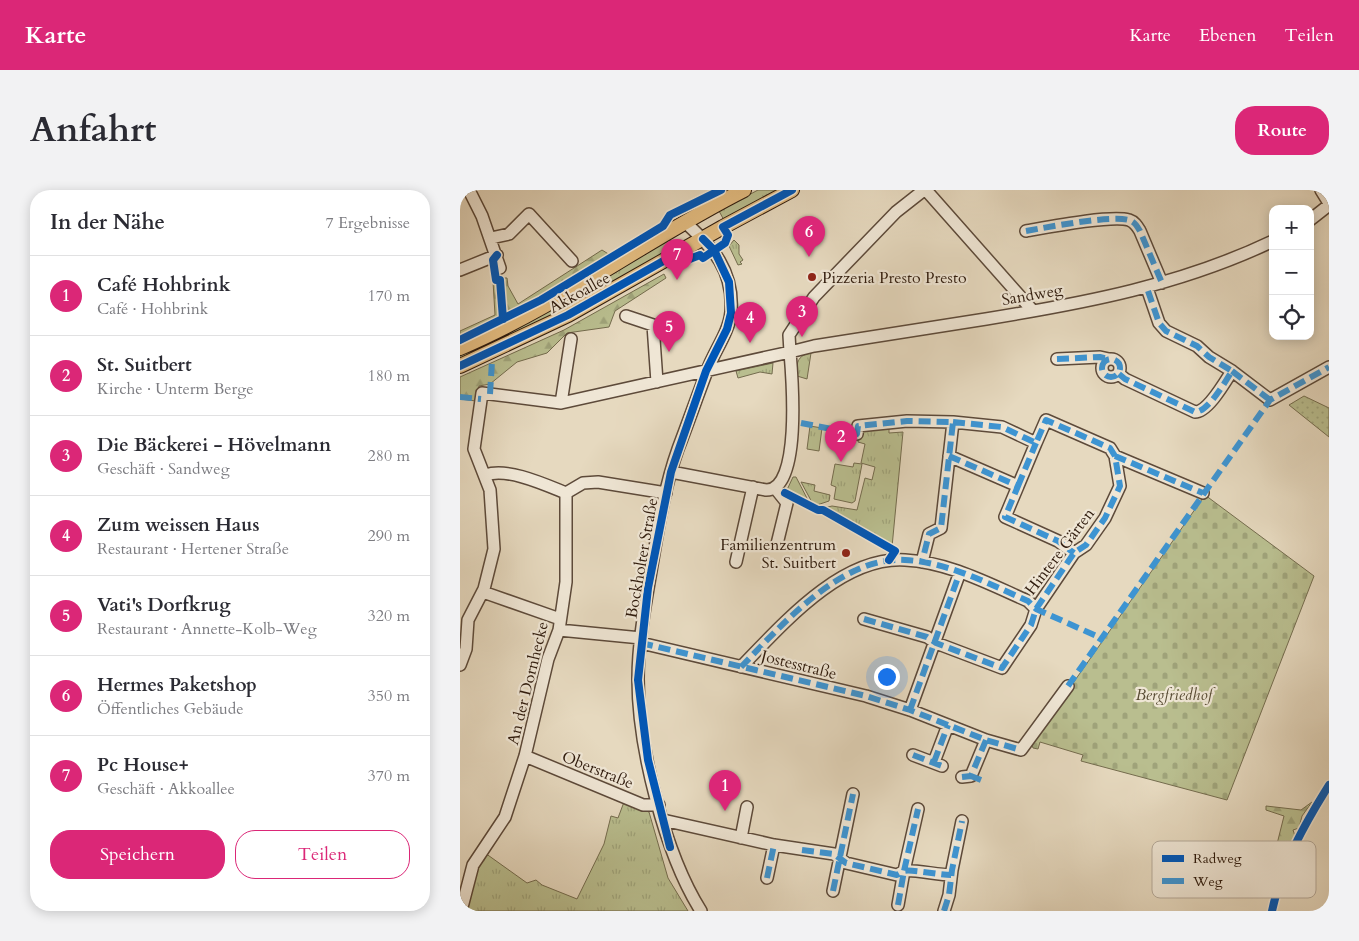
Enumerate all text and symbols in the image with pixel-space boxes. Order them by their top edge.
text: Karte [25,19,86,52]
text: Karte [1129,23,1171,48]
text: Ebenen [1199,23,1257,48]
text: Teilen [1285,23,1334,48]
text: Anfahrt [30,106,156,154]
button: Route [1235,106,1329,155]
map controls [1269,205,1314,340]
button: + [1269,205,1314,250]
text: In der Nähe [50,208,165,237]
text: 7 Ergebnisse [325,212,410,234]
pin: 6 [793,216,825,257]
pin: 7 [661,239,693,280]
button: − [1269,250,1314,295]
street label: Akkoallee [545,267,614,319]
place label: Pizzeria Presto Presto [822,267,967,289]
marker: Pizzeria Presto Presto [806,271,818,283]
text: Café Hohbrink [97,272,231,298]
street label: Sandweg [1000,279,1064,311]
text: 1 [62,285,70,307]
text: 170 m [368,285,410,307]
button: locate [1269,295,1314,340]
pin: 3 [786,296,818,337]
text: Café · Hohbrink [97,298,208,320]
pin: 4 [734,302,766,343]
pin: 5 [653,311,685,352]
text: St. Suitbert [97,352,192,378]
text: 2 [62,365,70,387]
text: 180 m [368,365,410,387]
text: Kirche · Unterm Berge [97,378,254,400]
pin: 2 [825,421,857,462]
text: Die Bäckerei - Hövelmann [97,432,331,458]
text: 3 [62,445,70,467]
text: 280 m [368,445,410,467]
text: Geschäft · Sandweg [97,458,230,480]
street label: Bockholter Straße [621,496,663,620]
street label: Hintere Gärten [1020,504,1100,600]
text: Zum weissen Haus [97,512,259,538]
text: 4 [62,525,70,547]
text: 290 m [368,525,410,547]
place label: Familienzentrum St. Suitbert [720,534,836,574]
text: Restaurant · Hertener Straße [97,538,289,560]
marker: Familienzentrum St. Suitbert [840,547,852,559]
text: Vati's Dorfkrug [97,592,231,618]
text: 5 [62,605,70,627]
text: 320 m [368,605,410,627]
text: Restaurant · Annette-Kolb-Weg [97,618,317,640]
street label: An der Dornhecke [502,619,554,747]
street label: Jostesstraße [757,644,839,685]
your location [874,664,900,690]
text: Hermes Paketshop [97,672,257,698]
park label: Bergfriedhof [1136,684,1216,706]
text: 6 [62,685,70,707]
text: 350 m [368,685,410,707]
text: Öffentliches Gebäude [97,698,244,720]
street label: Oberstraße [559,746,637,794]
text: Pc House+ [97,752,188,778]
text: 7 [62,765,70,787]
text: 370 m [368,765,410,787]
pin: 1 [709,770,741,811]
text: Geschäft · Akkoallee [97,778,235,800]
button: Speichern [50,830,225,879]
button: Teilen [235,830,410,879]
legend [1152,841,1316,898]
text: Radweg [1193,849,1242,868]
text: Weg [1192,872,1223,891]

